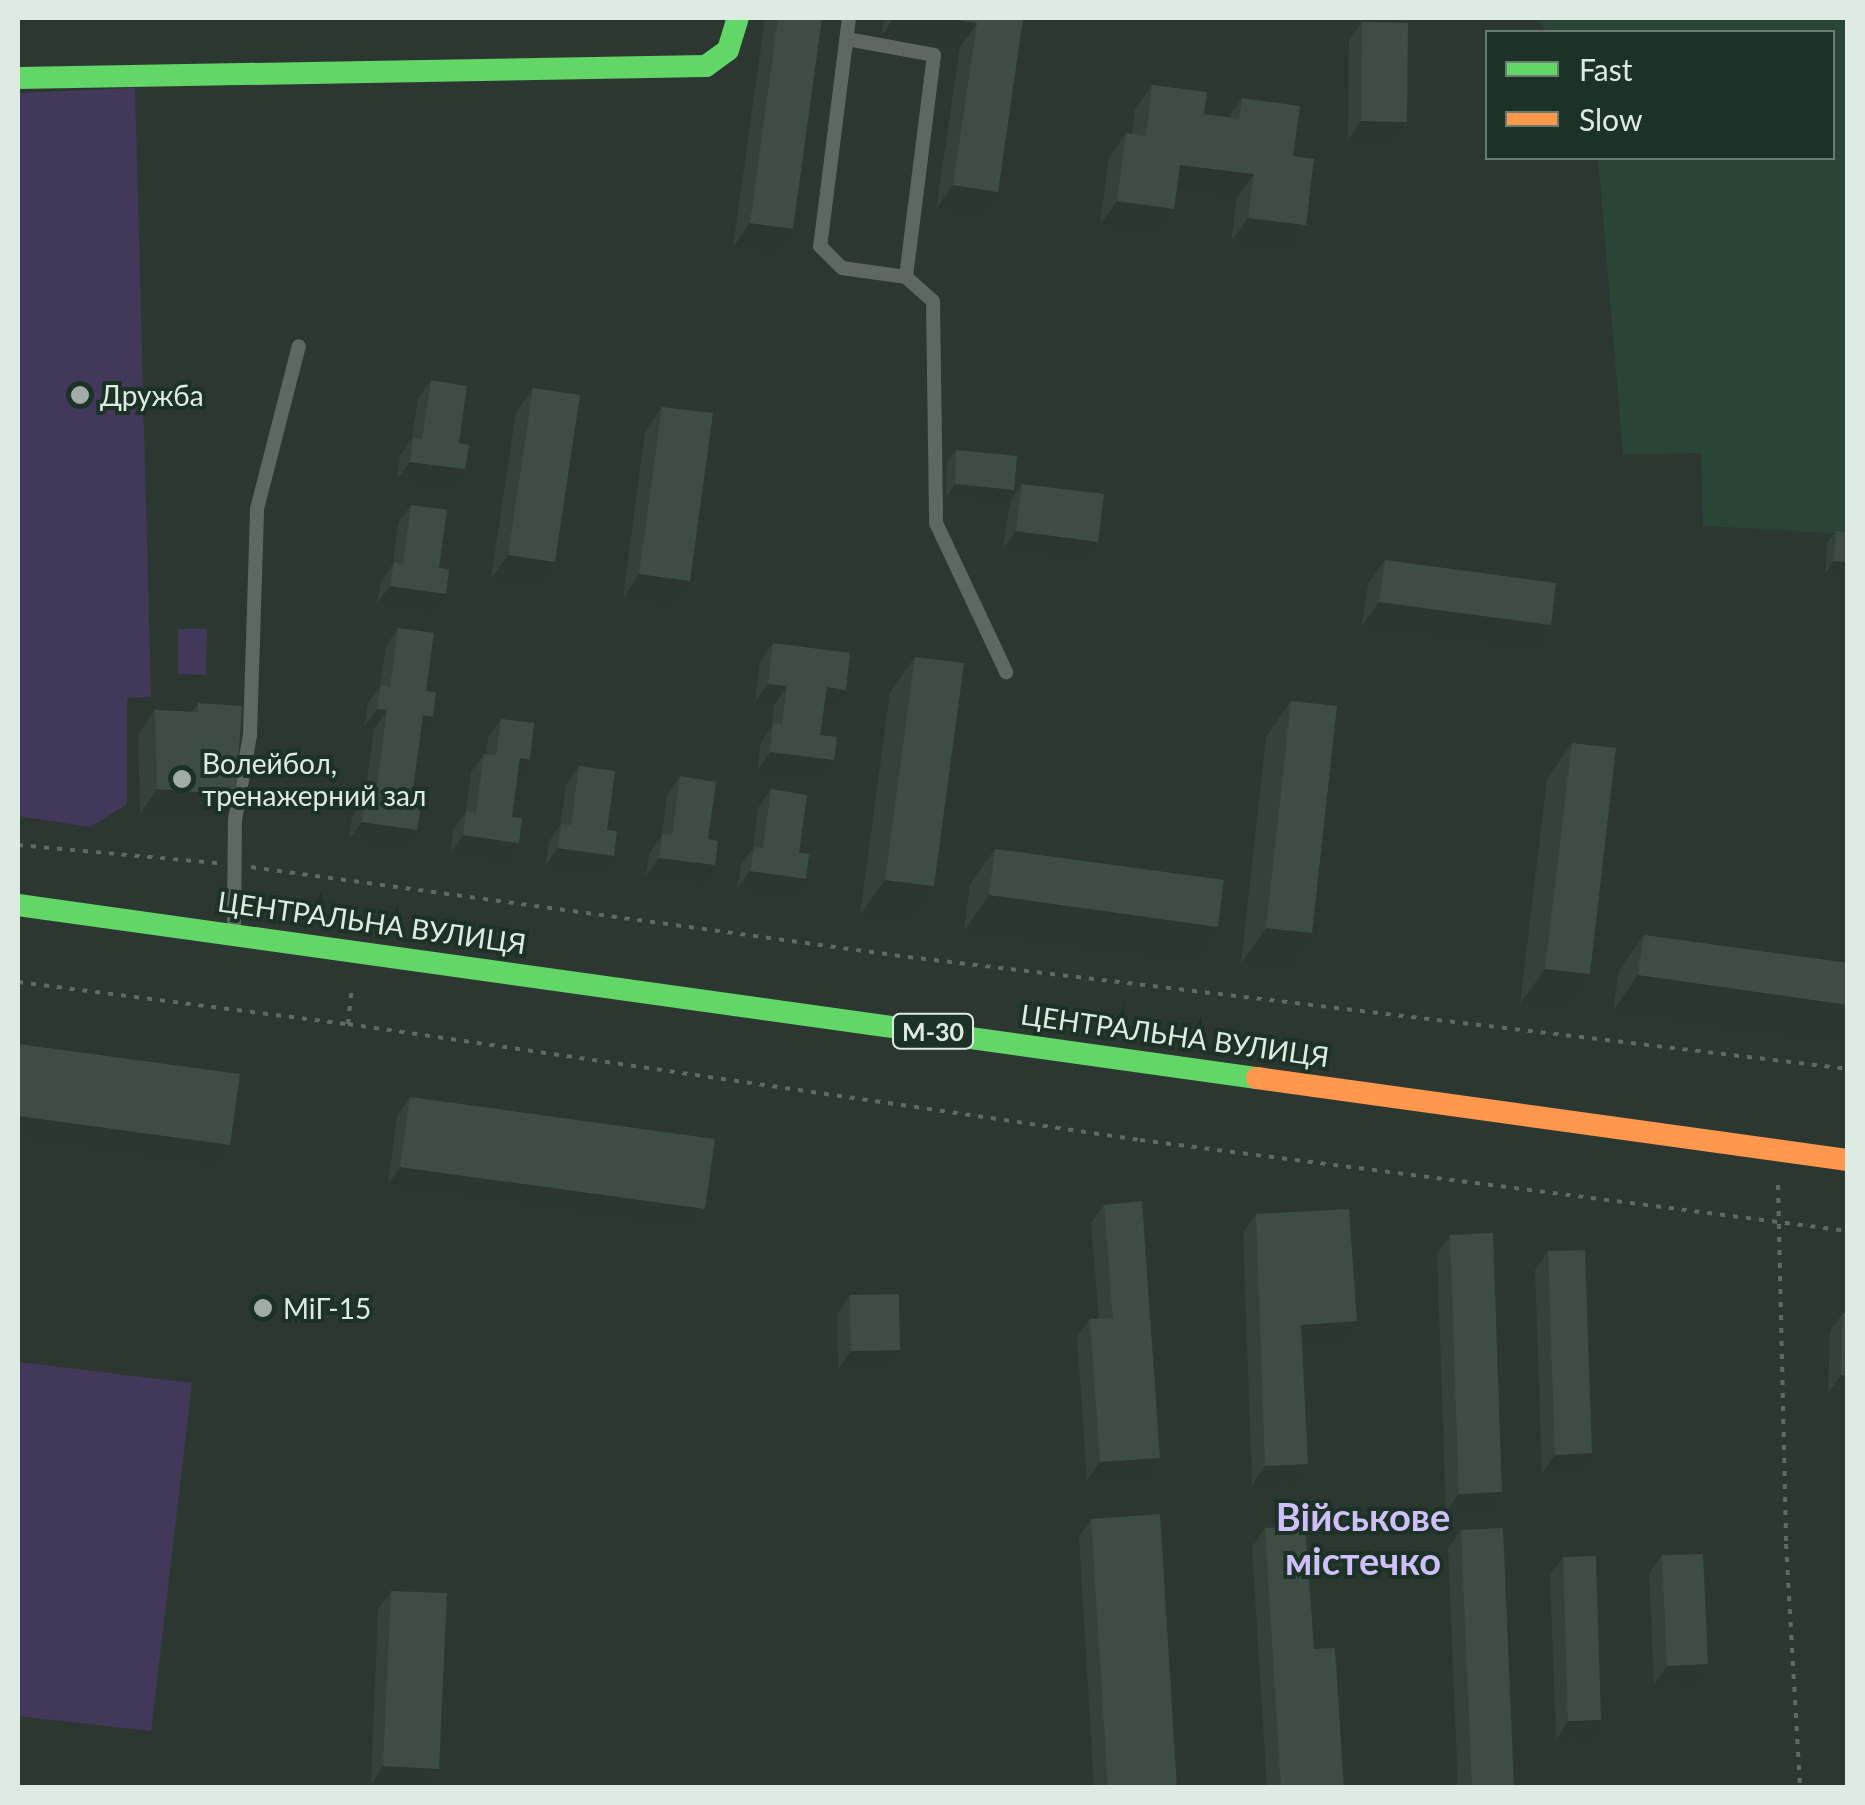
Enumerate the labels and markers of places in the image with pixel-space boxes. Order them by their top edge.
place label: Дружба [100,378,204,412]
marker: Дружба [69,384,91,406]
place label: Волейбол, тренажерний зал [202,746,426,812]
marker: Волейбол, тренажерний зал [171,768,193,790]
place label: МіГ-15 [283,1291,371,1325]
marker: МіГ-15 [252,1297,274,1319]

